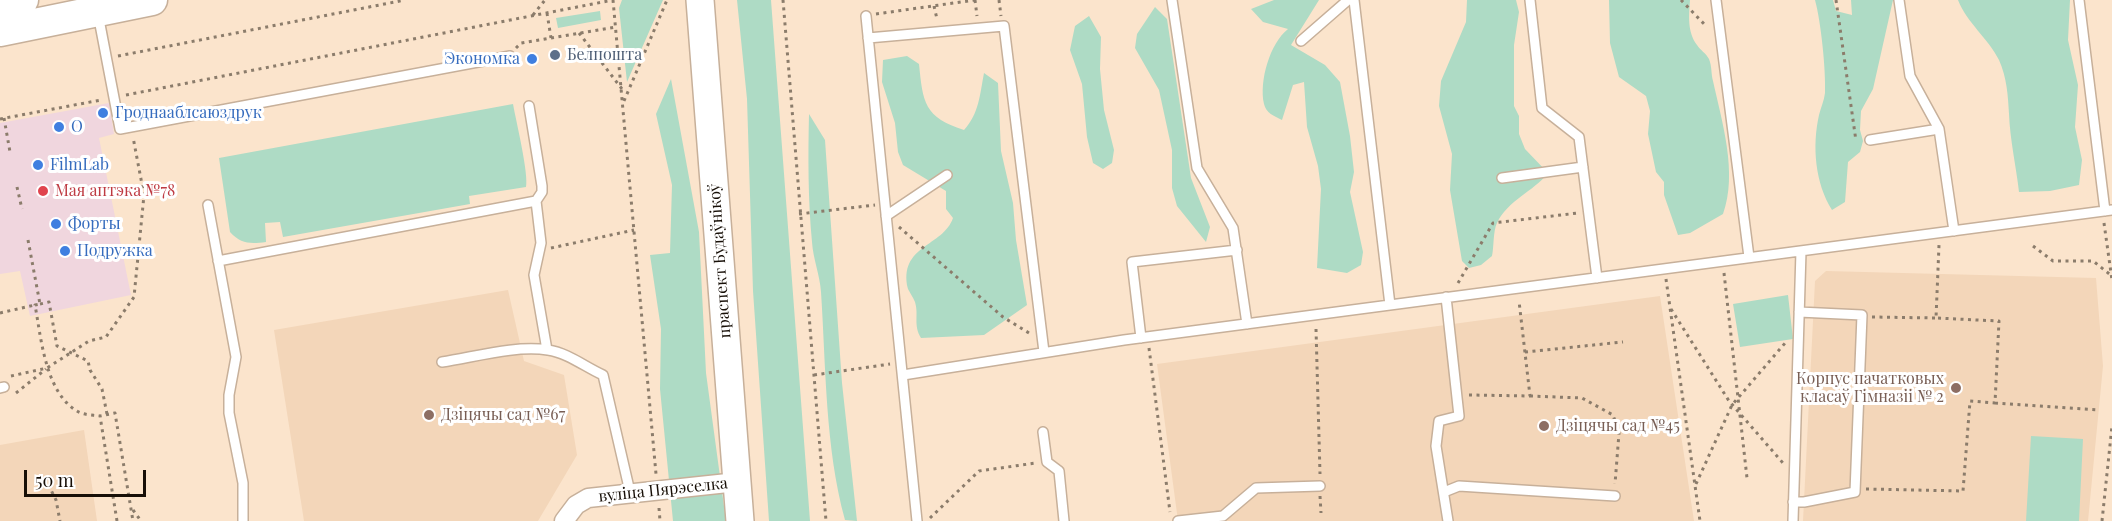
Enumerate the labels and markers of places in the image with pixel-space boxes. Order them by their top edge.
place label: Белпошта [567,45,642,65]
marker: Белпошта [548,48,562,62]
place label: Экономка [444,49,520,69]
marker: Экономка [525,52,539,66]
place label: Гроднааблсаюздрук [115,103,262,123]
marker: Гроднааблсаюздрук [96,106,110,120]
place label: О [71,117,83,137]
marker: О [52,120,66,134]
place label: FilmLab [50,155,109,175]
marker: FilmLab [31,158,45,172]
place label: Мая аптэка №78 [55,181,175,201]
marker: Мая аптэка №78 [36,184,50,198]
place label: Форты [68,214,121,234]
marker: Форты [49,217,63,231]
place label: Подружка [77,241,153,261]
marker: Подружка [58,244,72,258]
place label: Корпус пачатковых класаў Гімназіі № 2 [1796,369,1944,407]
marker: Корпус пачатковых класаў Гімназіі № 2 [1949,381,1963,395]
place label: Дзіцячы сад №67 [441,405,565,425]
marker: Дзіцячы сад №67 [422,408,436,422]
place label: Дзіцячы сад №45 [1556,416,1680,436]
marker: Дзіцячы сад №45 [1537,419,1551,433]

